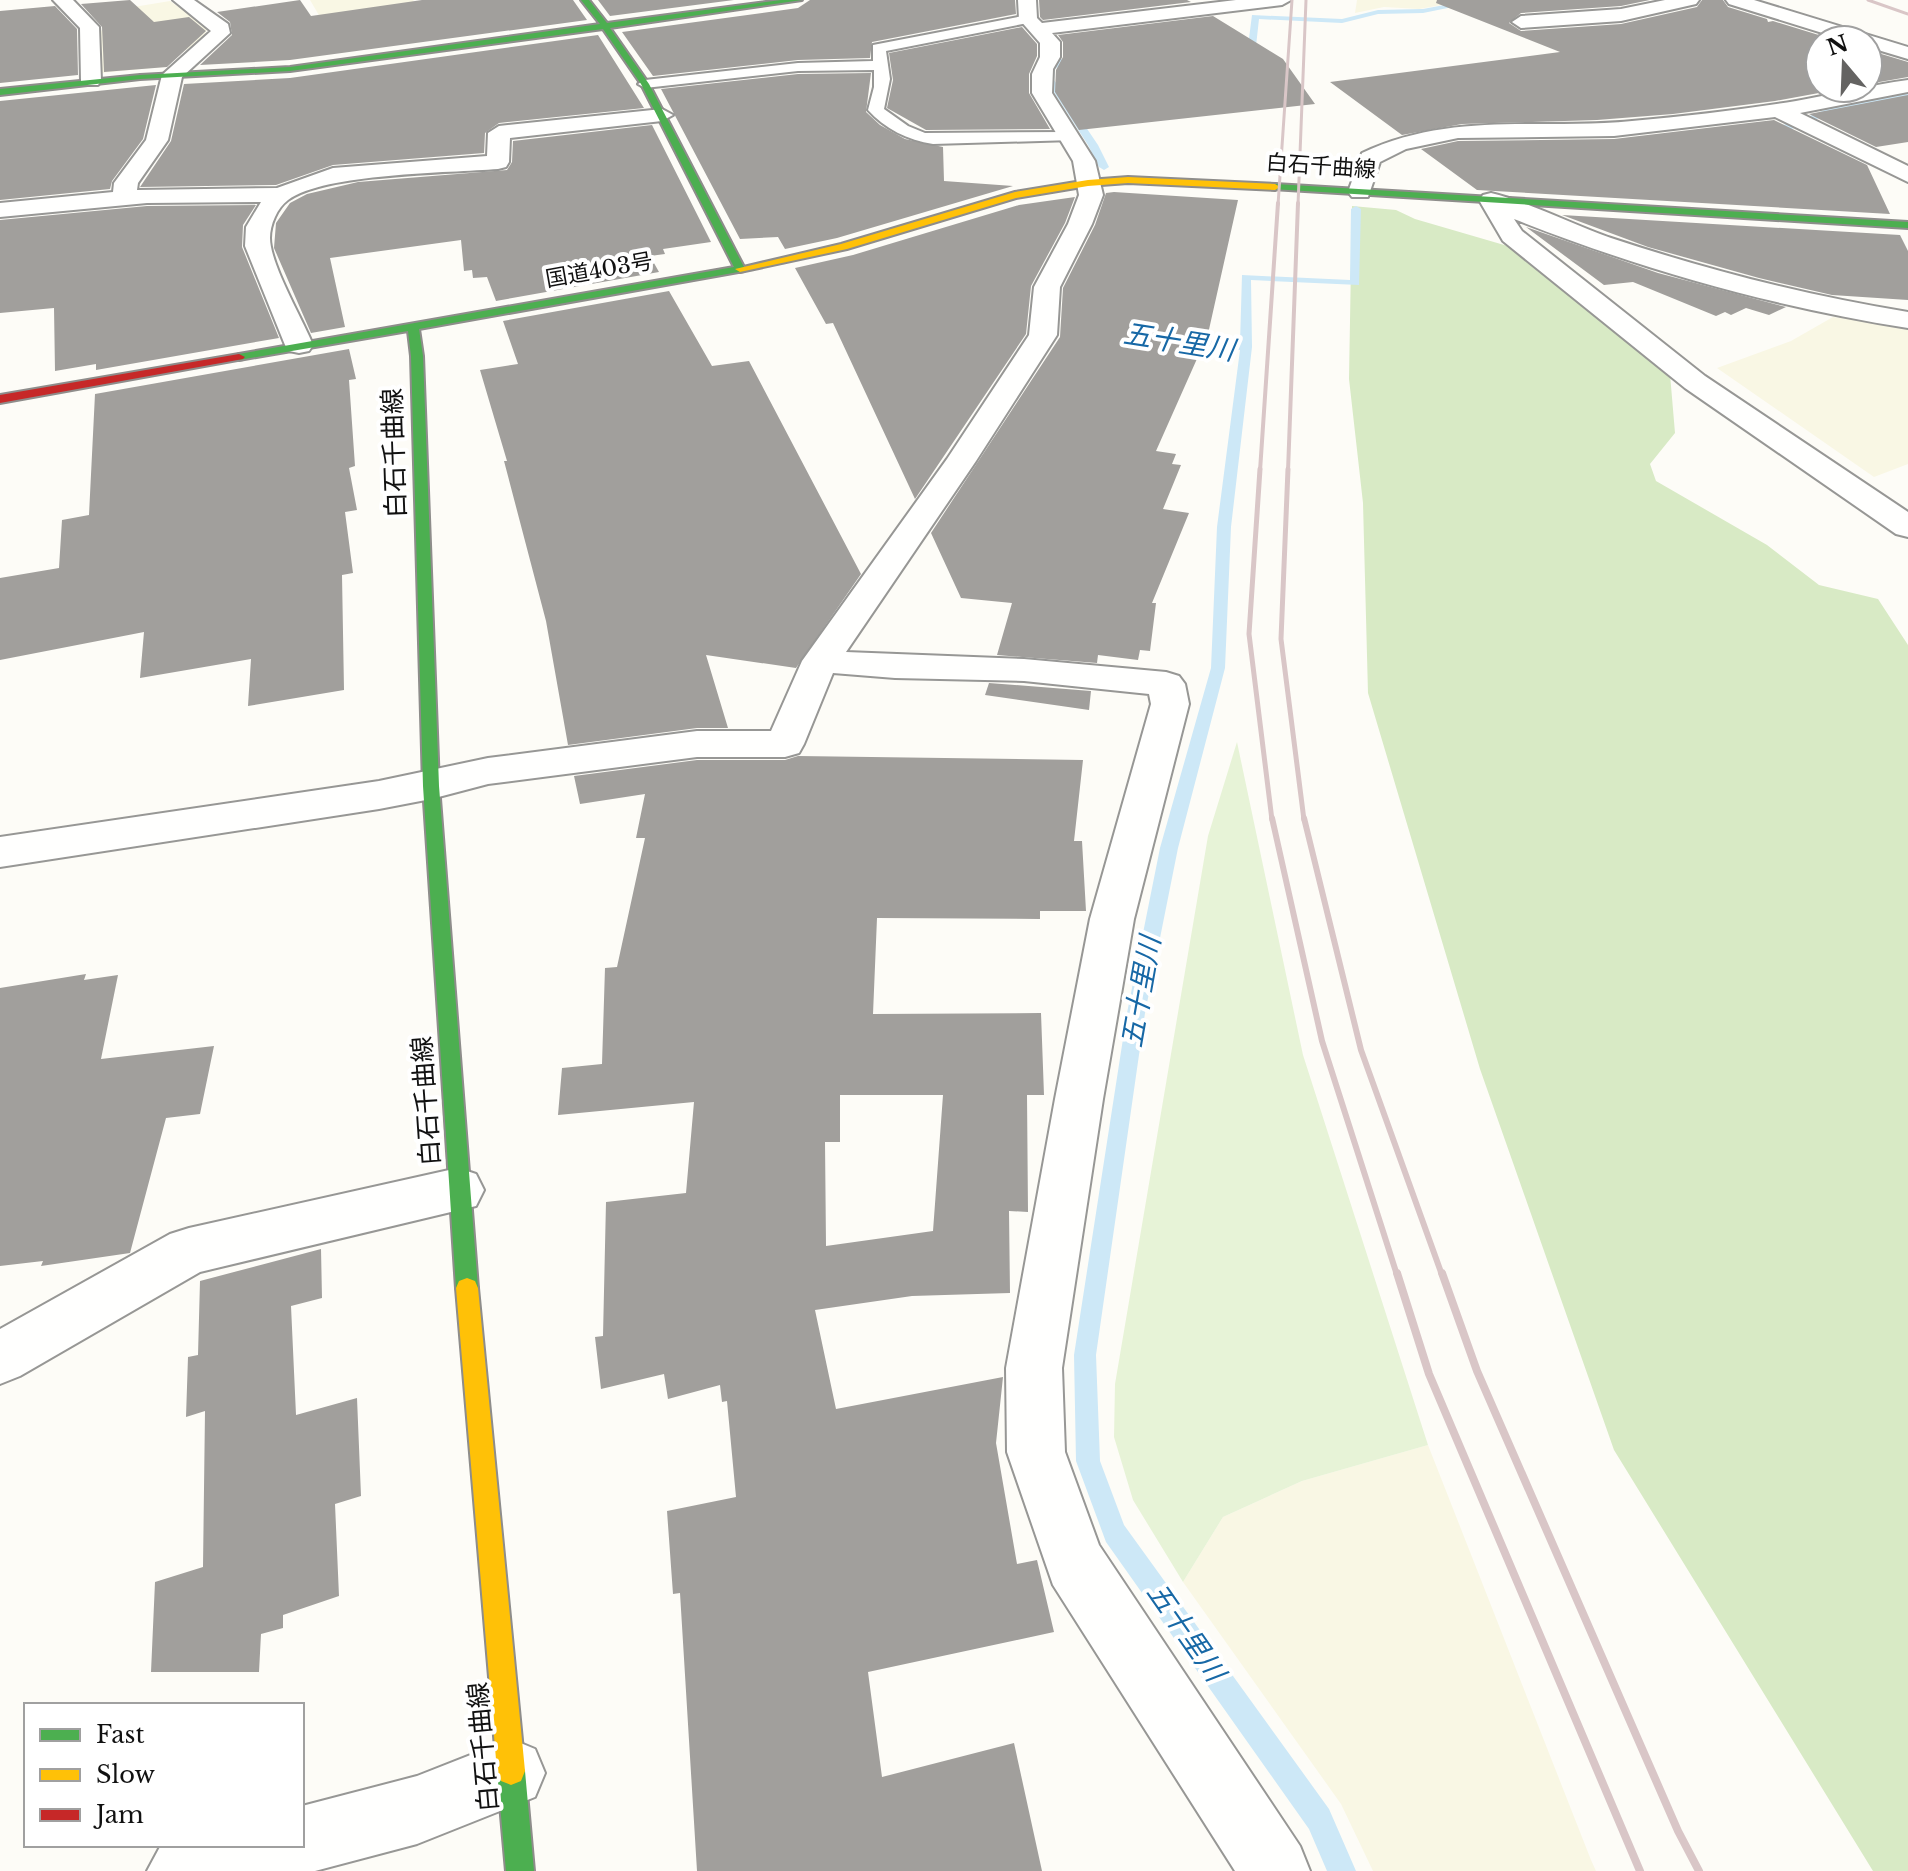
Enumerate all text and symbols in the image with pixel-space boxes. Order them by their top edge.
north arrow [1804,24,1884,104]
text: N [1823,29,1852,62]
street label: 白石千曲線 [1265,149,1377,183]
street label: 国道403号 [543,247,655,293]
water label: 五十里川 [1121,316,1240,369]
street label: 白石千曲線 [376,387,412,519]
water label: 五十里川 [1114,931,1168,1050]
street label: 白石千曲線 [406,1035,446,1167]
water label: 五十里川 [1140,1576,1234,1690]
street label: 白石千曲線 [461,1681,505,1813]
legend [24,1703,304,1847]
text: Fast [96,1720,144,1749]
text: Slow [96,1760,155,1789]
text: Jam [93,1800,144,1829]

